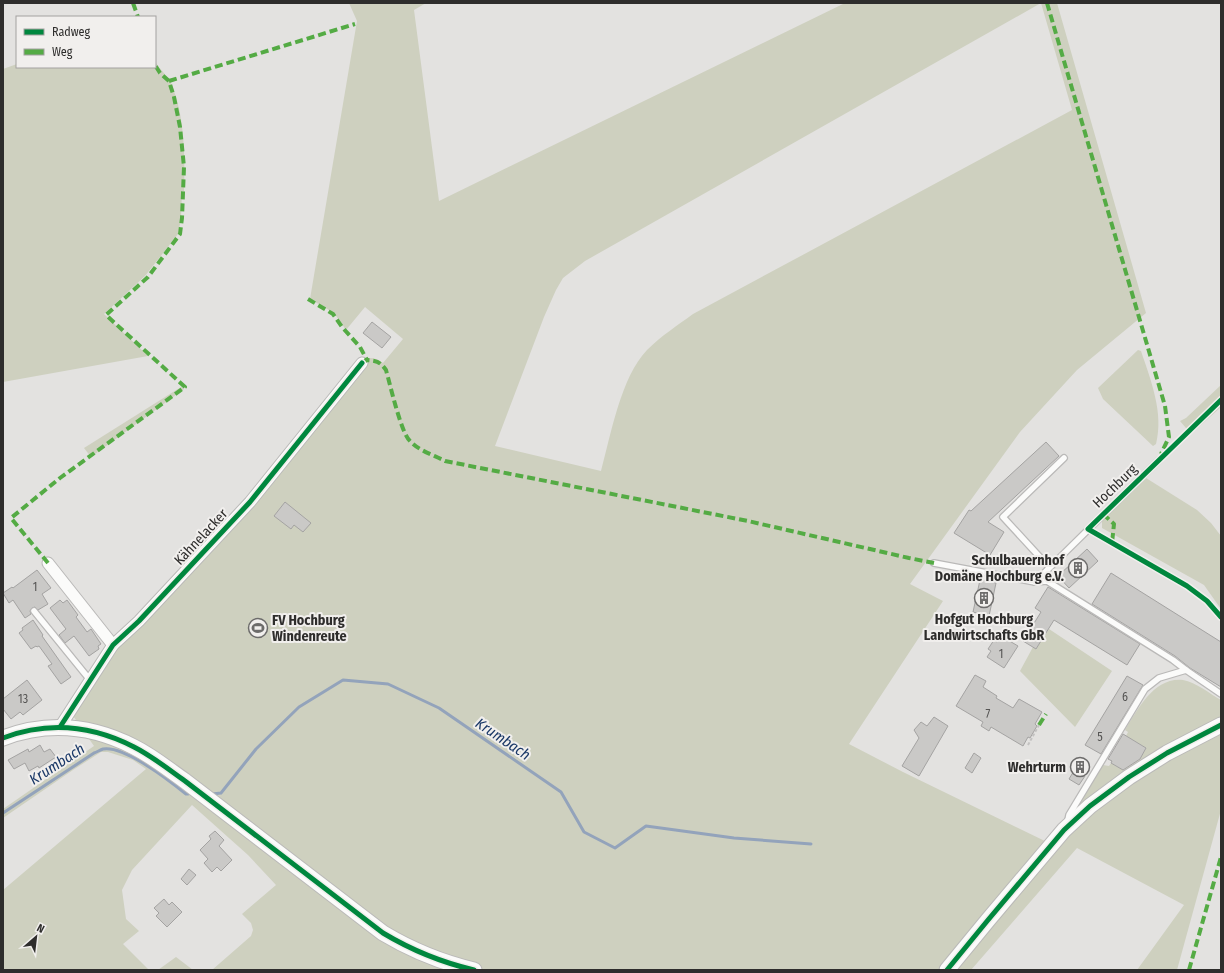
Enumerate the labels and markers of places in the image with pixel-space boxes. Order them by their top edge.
place label: Schulbauernhof Domäne Hochburg e.V. [935,552,1065,585]
building icon: Schulbauernhof Domäne Hochburg e.V. [1067,557,1089,579]
building icon: Hofgut Hochburg Landwirtschafts GbR [973,587,995,609]
place label: Hofgut Hochburg Landwirtschafts GbR [924,611,1044,644]
place label: FV Hochburg Windenreute [272,612,347,645]
sports icon: FV Hochburg Windenreute [247,617,269,639]
building icon: Wehrturm [1069,756,1091,778]
place label: Wehrturm [1008,759,1066,776]

